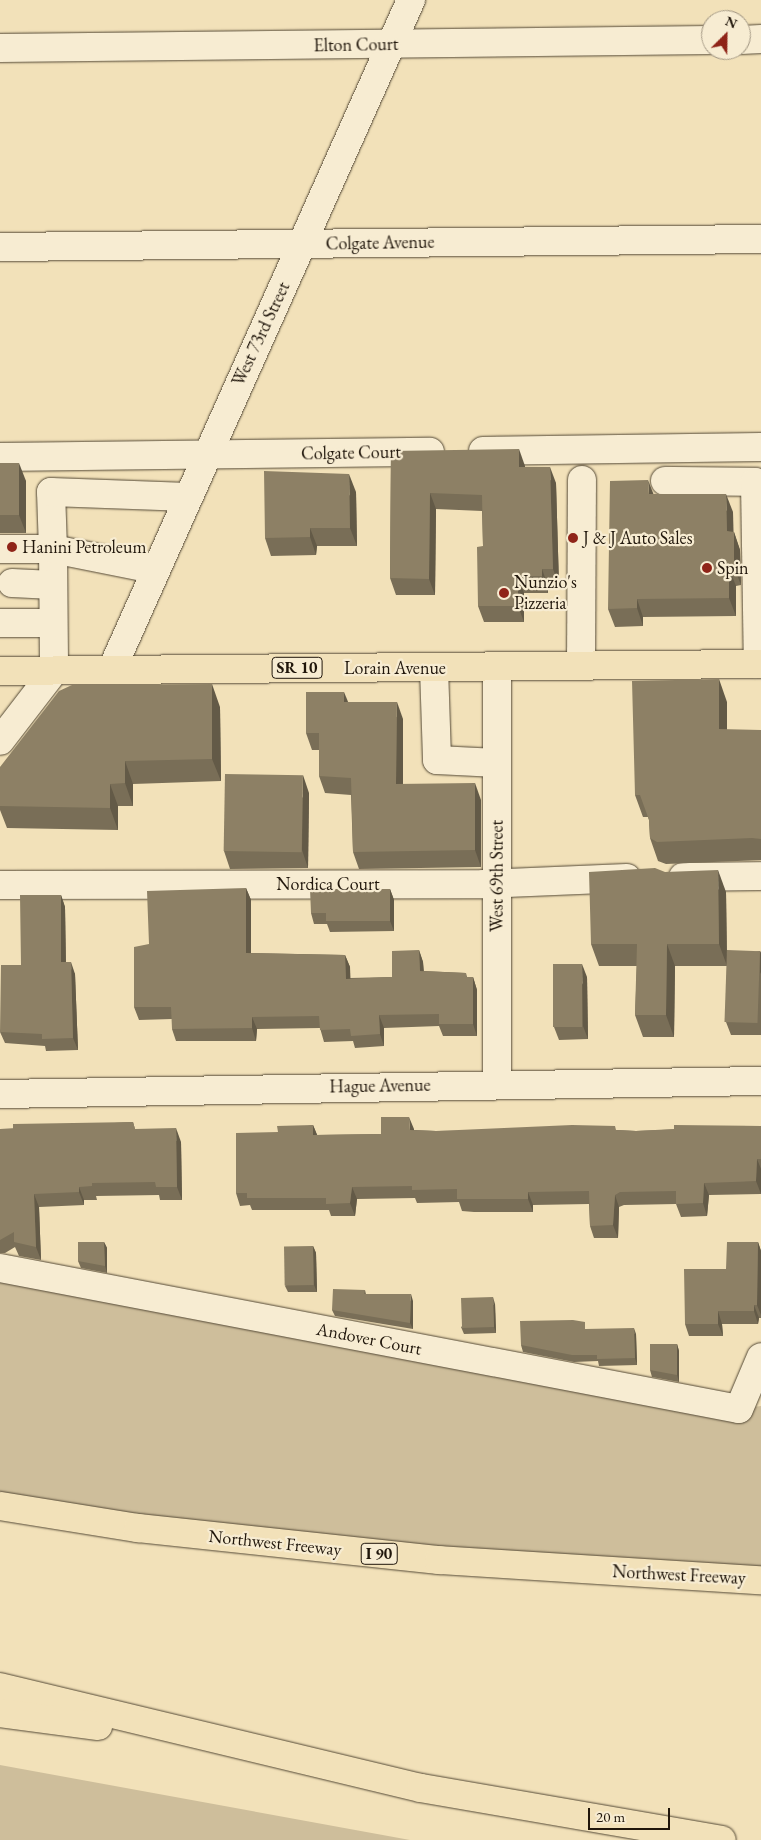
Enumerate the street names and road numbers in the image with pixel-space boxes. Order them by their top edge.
street label: Elton Court [313,33,399,57]
street label: Colgate Avenue [325,231,435,255]
street label: West 73rd Street [227,279,295,389]
street label: Colgate Court [301,441,401,465]
road number: SR 10 [271,654,323,681]
street label: Lorain Avenue [344,657,446,679]
street label: West 69th Street [486,820,508,932]
street label: Nordica Court [276,873,380,895]
street label: Hague Avenue [329,1074,431,1098]
street label: Andover Court [315,1318,423,1360]
street label: Northwest Freeway [207,1525,343,1561]
road number: I 90 [360,1540,398,1568]
street label: Northwest Freeway [612,1561,746,1589]

